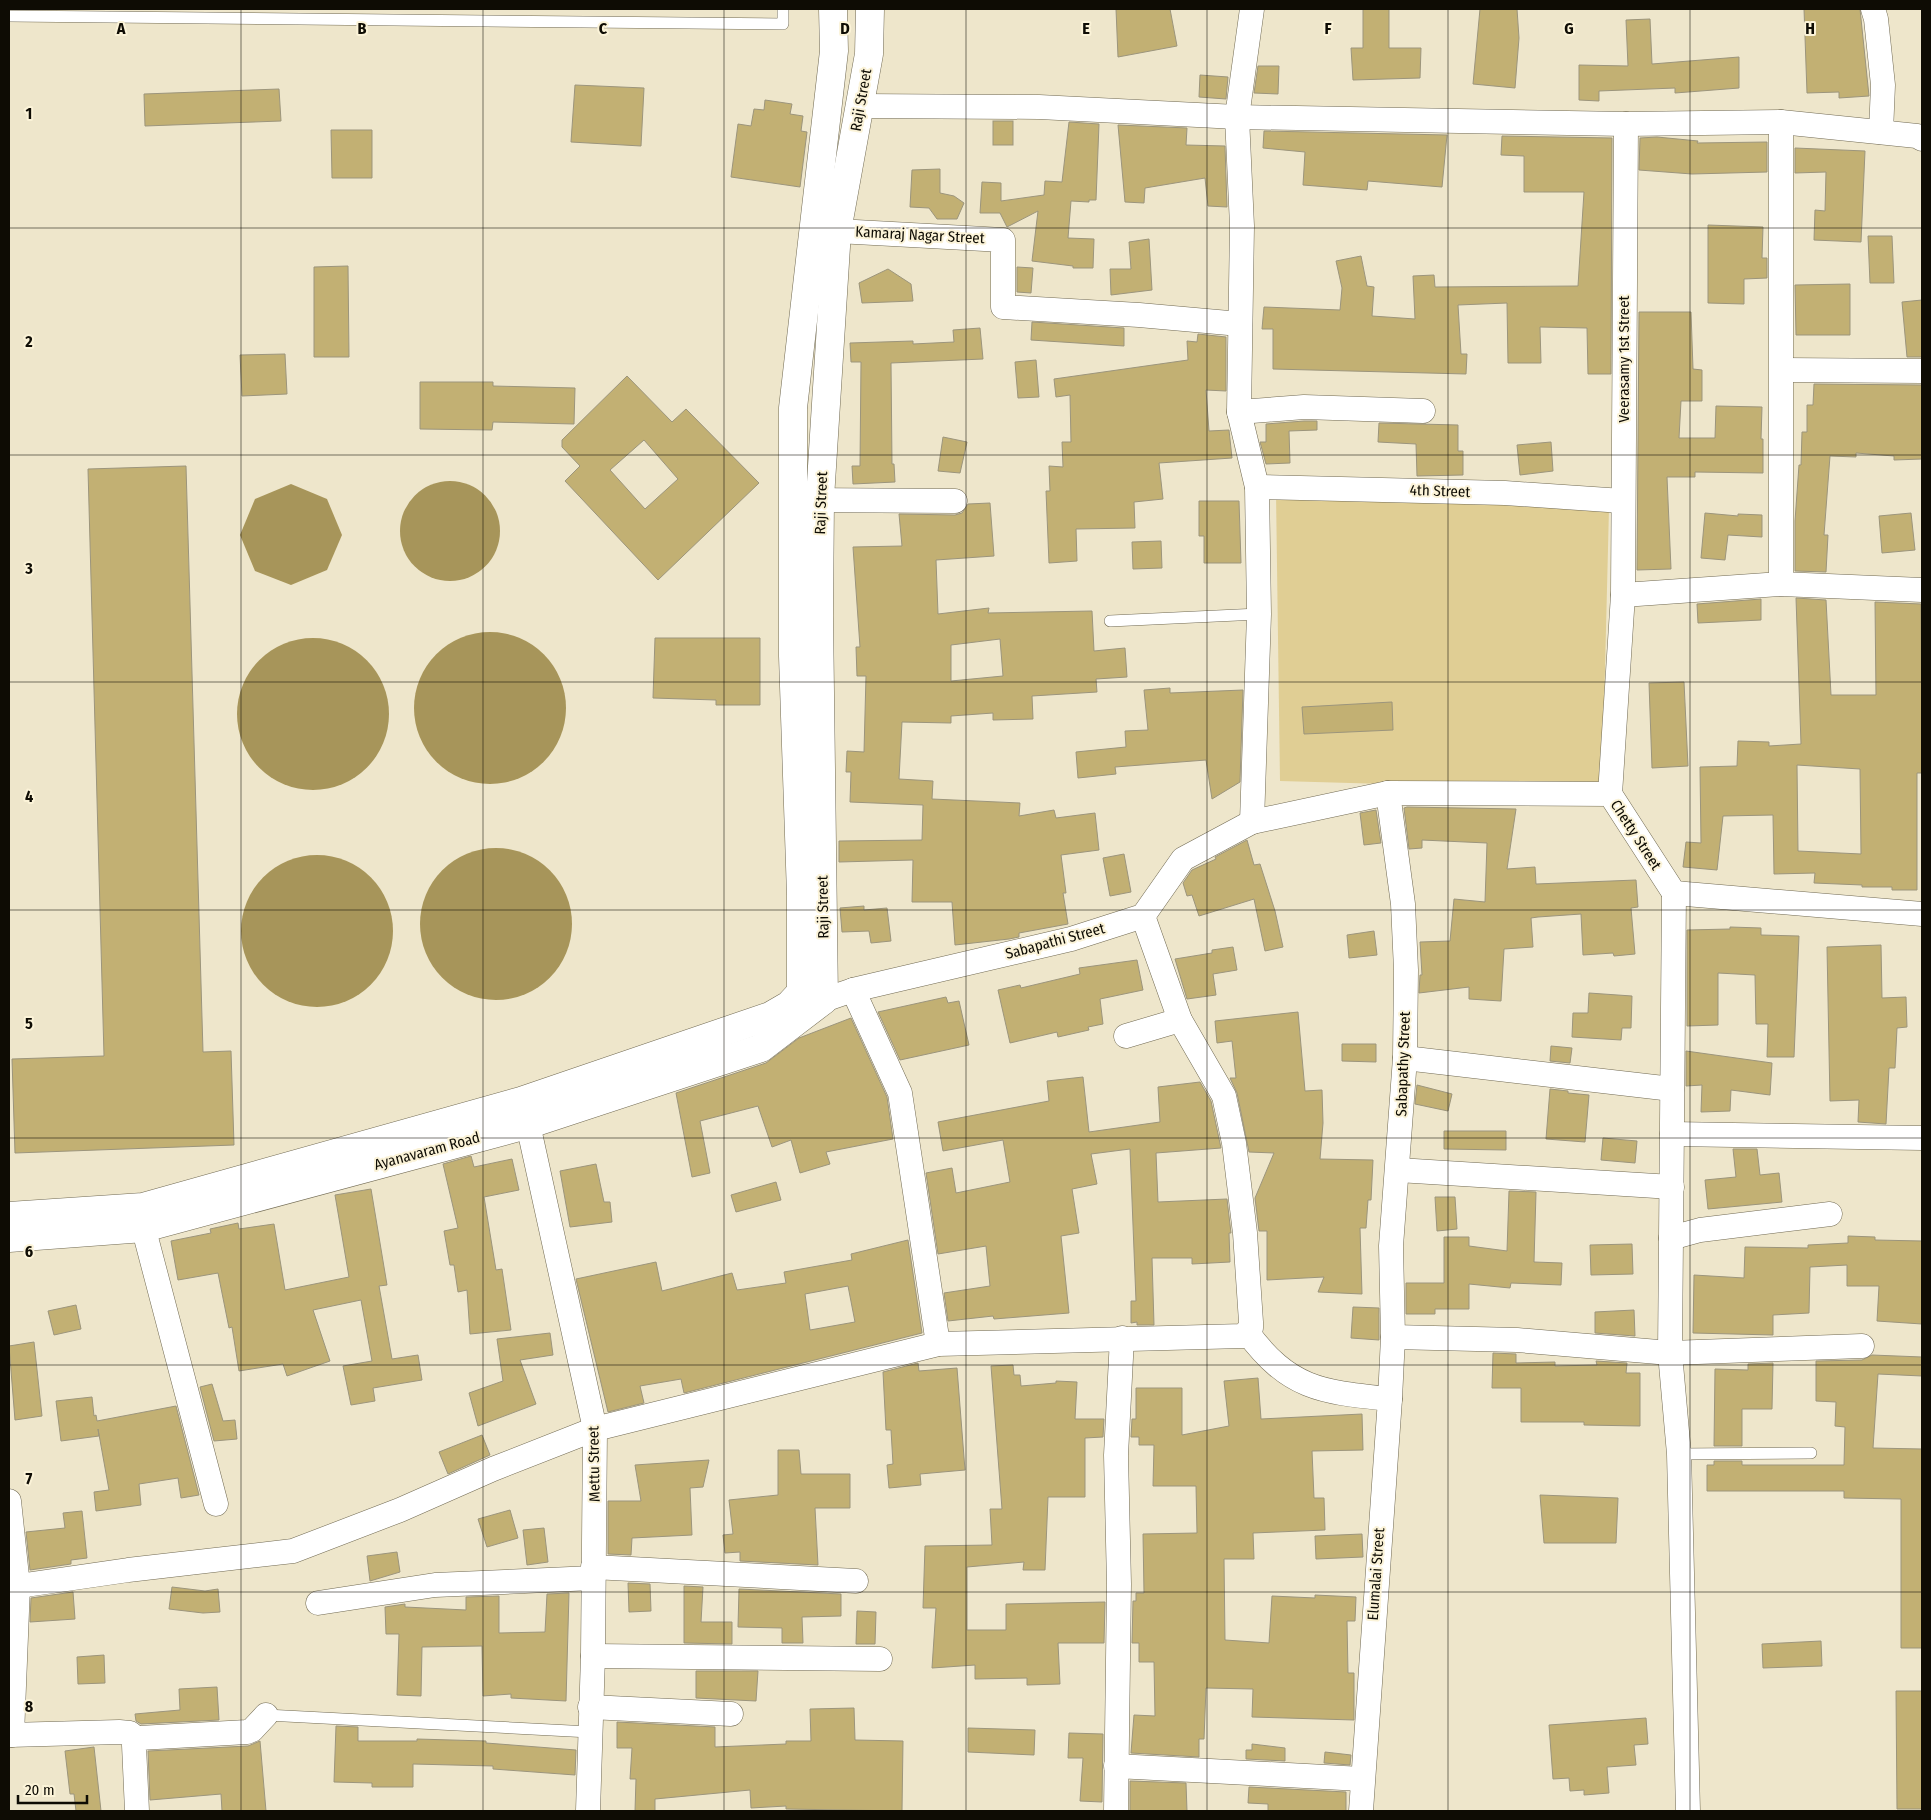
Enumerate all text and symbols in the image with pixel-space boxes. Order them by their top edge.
text: A [116,19,126,38]
text: B [358,19,367,38]
text: C [599,19,608,38]
text: D [840,19,850,38]
text: E [1082,19,1090,38]
text: F [1324,19,1332,38]
text: G [1564,19,1574,38]
text: H [1805,19,1815,38]
street label: Raji Street [847,67,875,133]
text: 1 [26,104,32,123]
street label: Kamaraj Nagar Street [855,223,985,247]
street label: Veerasamy 1st Street [1615,295,1633,422]
text: 2 [24,332,33,351]
street label: Raji Street [811,471,831,535]
street label: 4th Street [1409,481,1471,501]
text: 3 [24,559,33,578]
text: 4 [25,787,33,806]
street label: Chetty Street [1607,797,1665,873]
street label: Raji Street [813,875,833,939]
street label: Sabapathi Street [1003,919,1107,963]
street label: Sabapathy Street [1392,1011,1414,1117]
text: 5 [25,1014,33,1033]
street label: Ayanavaram Road [372,1128,482,1174]
text: 6 [25,1242,33,1261]
street label: Mettu Street [584,1426,604,1502]
text: 7 [26,1469,33,1488]
street label: Elumalai Street [1364,1527,1388,1621]
text: 8 [25,1697,34,1716]
scale bar [18,1772,86,1804]
text: 20 m [25,1781,55,1799]

